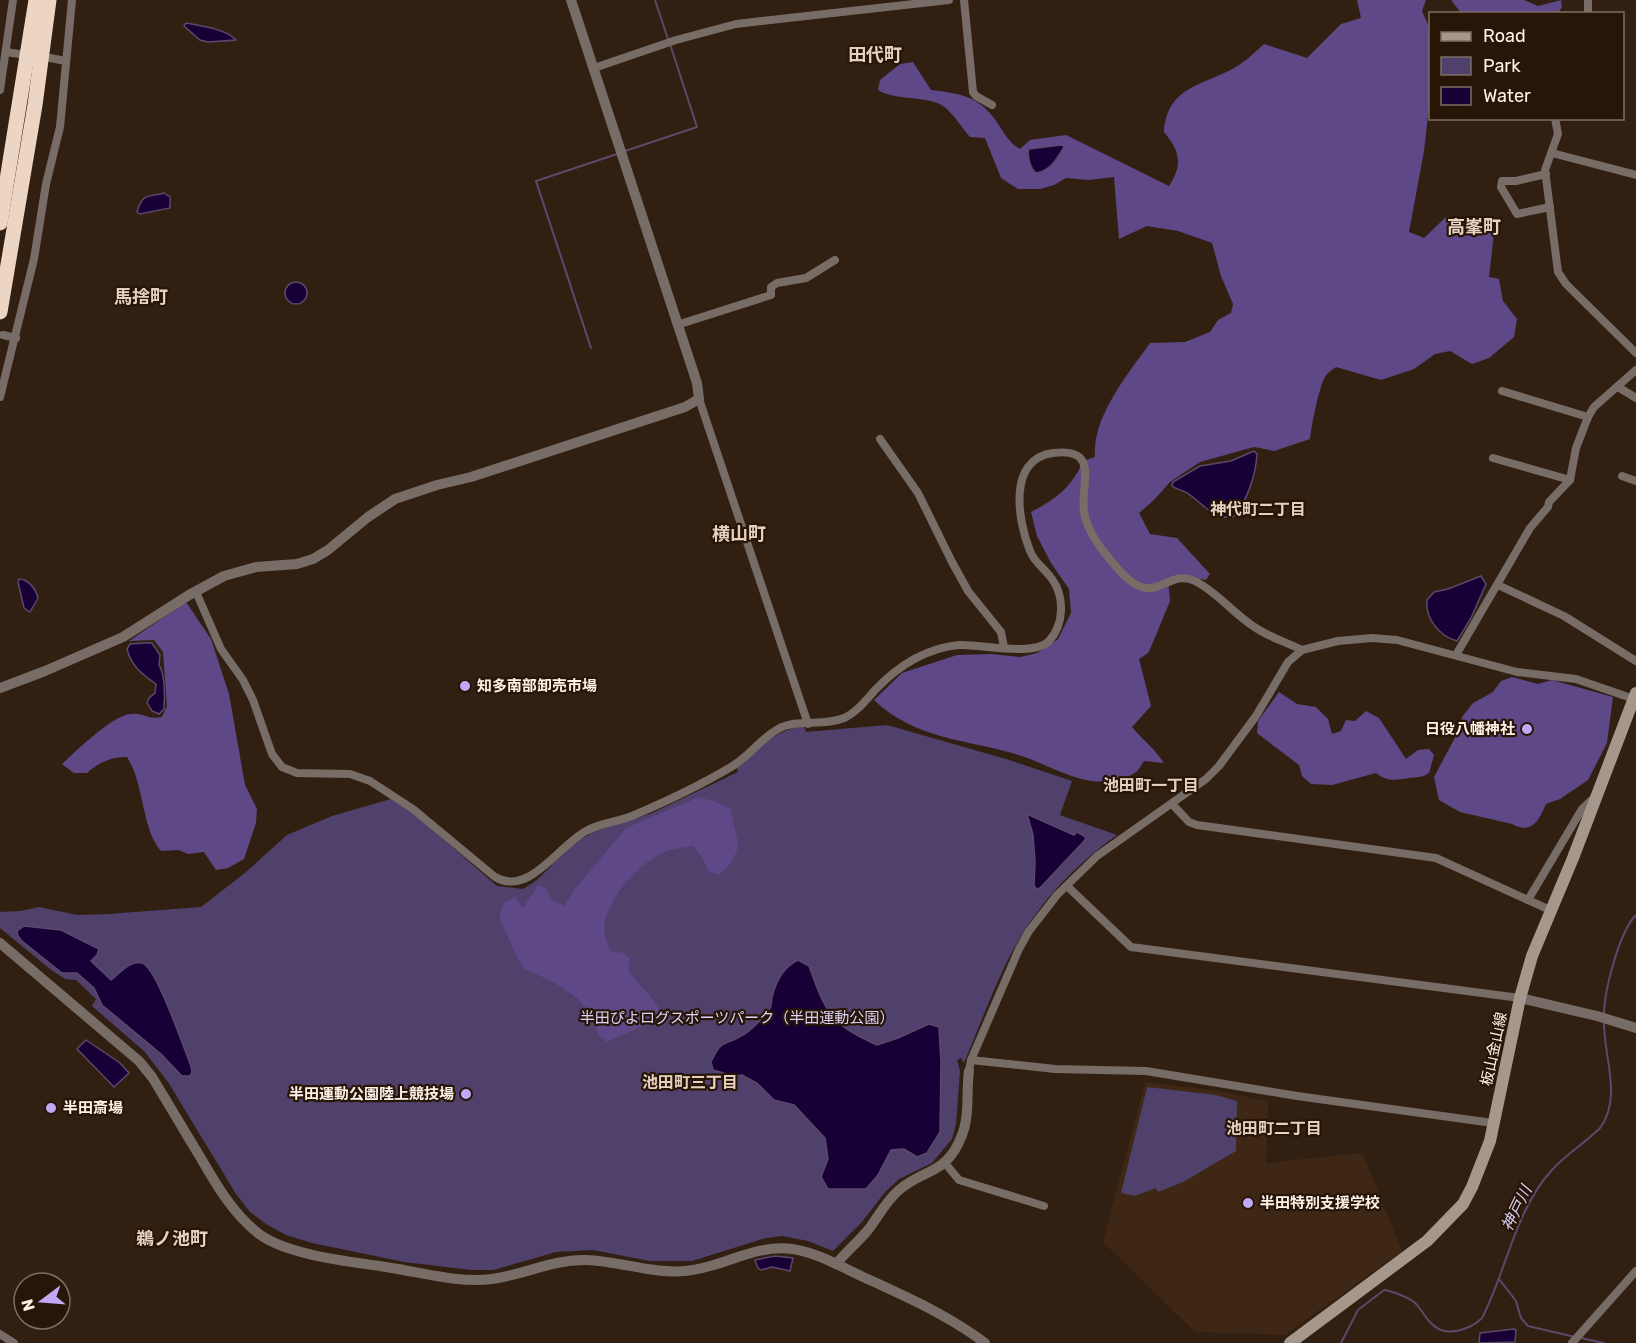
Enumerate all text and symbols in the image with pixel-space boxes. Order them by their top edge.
legend [1429,12,1624,120]
text: Road [1483,25,1526,47]
district label: 田代町 [848,44,902,66]
text: Park [1483,55,1521,77]
text: Water [1483,85,1531,107]
district label: 高峯町 [1447,216,1501,238]
district label: 馬捨町 [114,286,168,308]
district label: 神代町二丁目 [1210,500,1306,519]
district label: 横山町 [712,523,766,545]
place label: 知多南部卸売市場 [477,677,597,695]
marker: 知多南部卸売市場 [458,679,472,693]
place label: 日役八幡神社 [1425,720,1515,738]
marker: 日役八幡神社 [1520,722,1534,736]
district label: 池田町一丁目 [1103,776,1199,795]
park label: 半田ぴよログスポーツパーク（半田運動公園） [580,1009,894,1027]
street label: 板山金山線 [1477,1010,1511,1088]
district label: 池田町三丁目 [642,1073,738,1092]
place label: 半田運動公園陸上競技場 [289,1085,454,1103]
marker: 半田運動公園陸上競技場 [459,1087,473,1101]
place label: 半田斎場 [63,1099,123,1117]
marker: 半田斎場 [44,1101,58,1115]
district label: 池田町二丁目 [1226,1119,1322,1138]
water label: 神戸川 [1497,1181,1536,1234]
place label: 半田特別支援学校 [1260,1194,1380,1212]
marker: 半田特別支援学校 [1241,1196,1255,1210]
district label: 鵜ノ池町 [136,1228,208,1250]
north arrow [12,1271,72,1331]
text: N [17,1297,39,1313]

